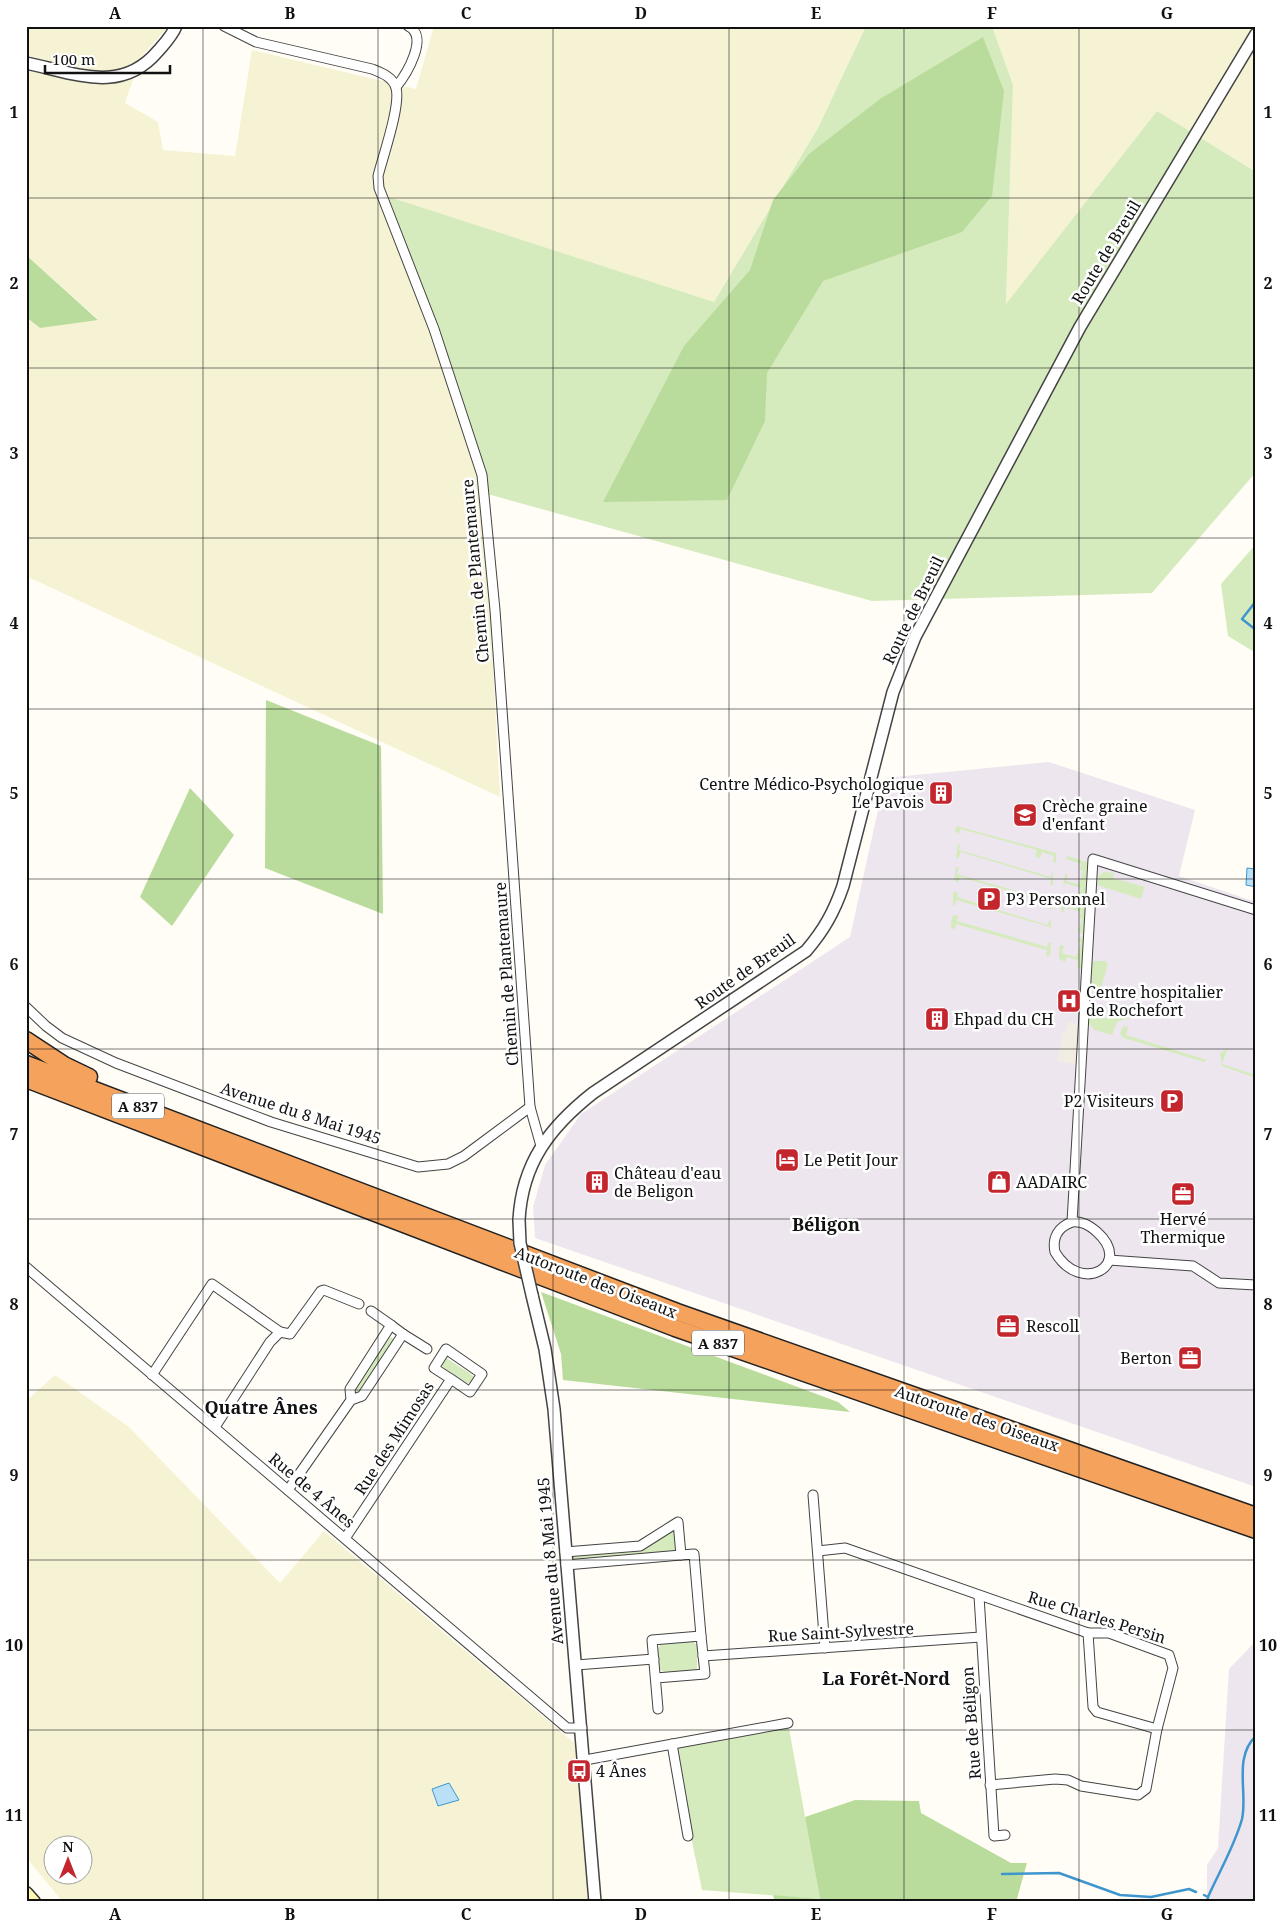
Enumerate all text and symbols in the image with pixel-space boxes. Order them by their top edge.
text: A [109,2,122,24]
text: B [285,2,296,24]
text: C [461,2,472,24]
text: D [635,2,647,24]
text: E [811,2,821,24]
text: F [987,2,997,24]
text: G [1161,2,1173,24]
scale bar [45,42,170,74]
text: 100 m [52,49,95,69]
text: 1 [9,101,19,123]
text: 1 [1263,101,1273,123]
street label: Route de Breuil [1066,196,1146,308]
text: 2 [9,272,19,294]
text: 2 [1263,272,1273,294]
text: 3 [9,442,19,464]
text: 3 [1263,442,1273,464]
street label: Chemin de Plantemaure [456,478,494,664]
street label: Route de Breuil [877,552,949,668]
text: 4 [9,612,19,634]
text: 4 [1263,612,1273,634]
place label: Centre Médico-Psychologique Le Pavois [699,773,924,813]
building icon: Centre Médico-Psychologique Le Pavois [928,780,954,806]
text: 5 [9,782,19,804]
text: 5 [1263,782,1273,804]
place label: Crèche graine d'enfant [1042,795,1148,835]
school or university icon: Crèche graine d'enfant [1012,802,1038,828]
street label: Chemin de Plantemaure [489,881,523,1067]
parking icon: P3 Personnel [976,886,1002,912]
place label: P3 Personnel [1006,888,1105,910]
street label: Route de Breuil [691,928,799,1014]
text: 6 [9,953,19,975]
text: 6 [1263,953,1273,975]
place label: Centre hospitalier de Rochefort [1086,981,1223,1021]
hospital icon: Centre hospitalier de Rochefort [1056,988,1082,1014]
building icon: Ehpad du CH [924,1006,950,1032]
place label: Ehpad du CH [954,1008,1054,1030]
street label: Avenue du 8 Mai 1945 [218,1077,384,1149]
parking icon: P2 Visiteurs [1159,1088,1185,1114]
place label: P2 Visiteurs [1064,1090,1154,1112]
road number: A 837 [112,1094,164,1118]
text: 7 [9,1123,19,1145]
text: 7 [1263,1123,1273,1145]
hotel icon: Le Petit Jour [774,1147,800,1173]
place label: Le Petit Jour [804,1149,899,1171]
place label: Château d'eau de Beligon [614,1162,721,1202]
building icon: Château d'eau de Beligon [584,1169,610,1195]
shop icon: AADAIRC [986,1169,1012,1195]
place label: AADAIRC [1016,1171,1087,1193]
office icon: Hervé Thermique [1170,1181,1196,1207]
place label: Hervé Thermique [1141,1208,1225,1248]
district label: Béligon [792,1212,860,1236]
street label: Autoroute des Oiseaux [512,1241,681,1323]
text: 8 [9,1293,19,1315]
text: 8 [1263,1293,1273,1315]
office icon: Rescoll [995,1313,1021,1339]
place label: Rescoll [1026,1315,1079,1337]
road number: A 837 [692,1330,744,1356]
office icon: Berton [1177,1345,1203,1371]
place label: Berton [1120,1347,1172,1369]
street label: Rue des Mimosas [349,1377,439,1499]
street label: Autoroute des Oiseaux [892,1380,1063,1457]
district label: Quatre Ânes [204,1395,318,1419]
street label: Rue de 4 Ânes [264,1447,360,1533]
text: 9 [9,1464,19,1486]
text: 9 [1263,1464,1273,1486]
street label: Avenue du 8 Mai 1945 [532,1477,568,1645]
street label: Rue Charles Persin [1025,1586,1169,1648]
street label: Rue Saint-Sylvestre [767,1617,915,1647]
text: 10 [5,1634,23,1656]
text: 10 [1259,1634,1277,1656]
district label: La Forêt-Nord [822,1666,950,1690]
street label: Rue de Béligon [956,1666,986,1780]
bus stop icon: 4 Ânes [566,1758,592,1784]
place label: 4 Ânes [596,1760,646,1782]
text: 11 [5,1804,23,1826]
text: 11 [1259,1804,1277,1826]
north arrow [42,1836,92,1886]
text: N [62,1837,74,1856]
text: A [109,1903,122,1925]
text: B [285,1903,296,1925]
text: C [461,1903,472,1925]
text: D [635,1903,647,1925]
text: E [811,1903,821,1925]
text: F [987,1903,997,1925]
text: G [1161,1903,1173,1925]

